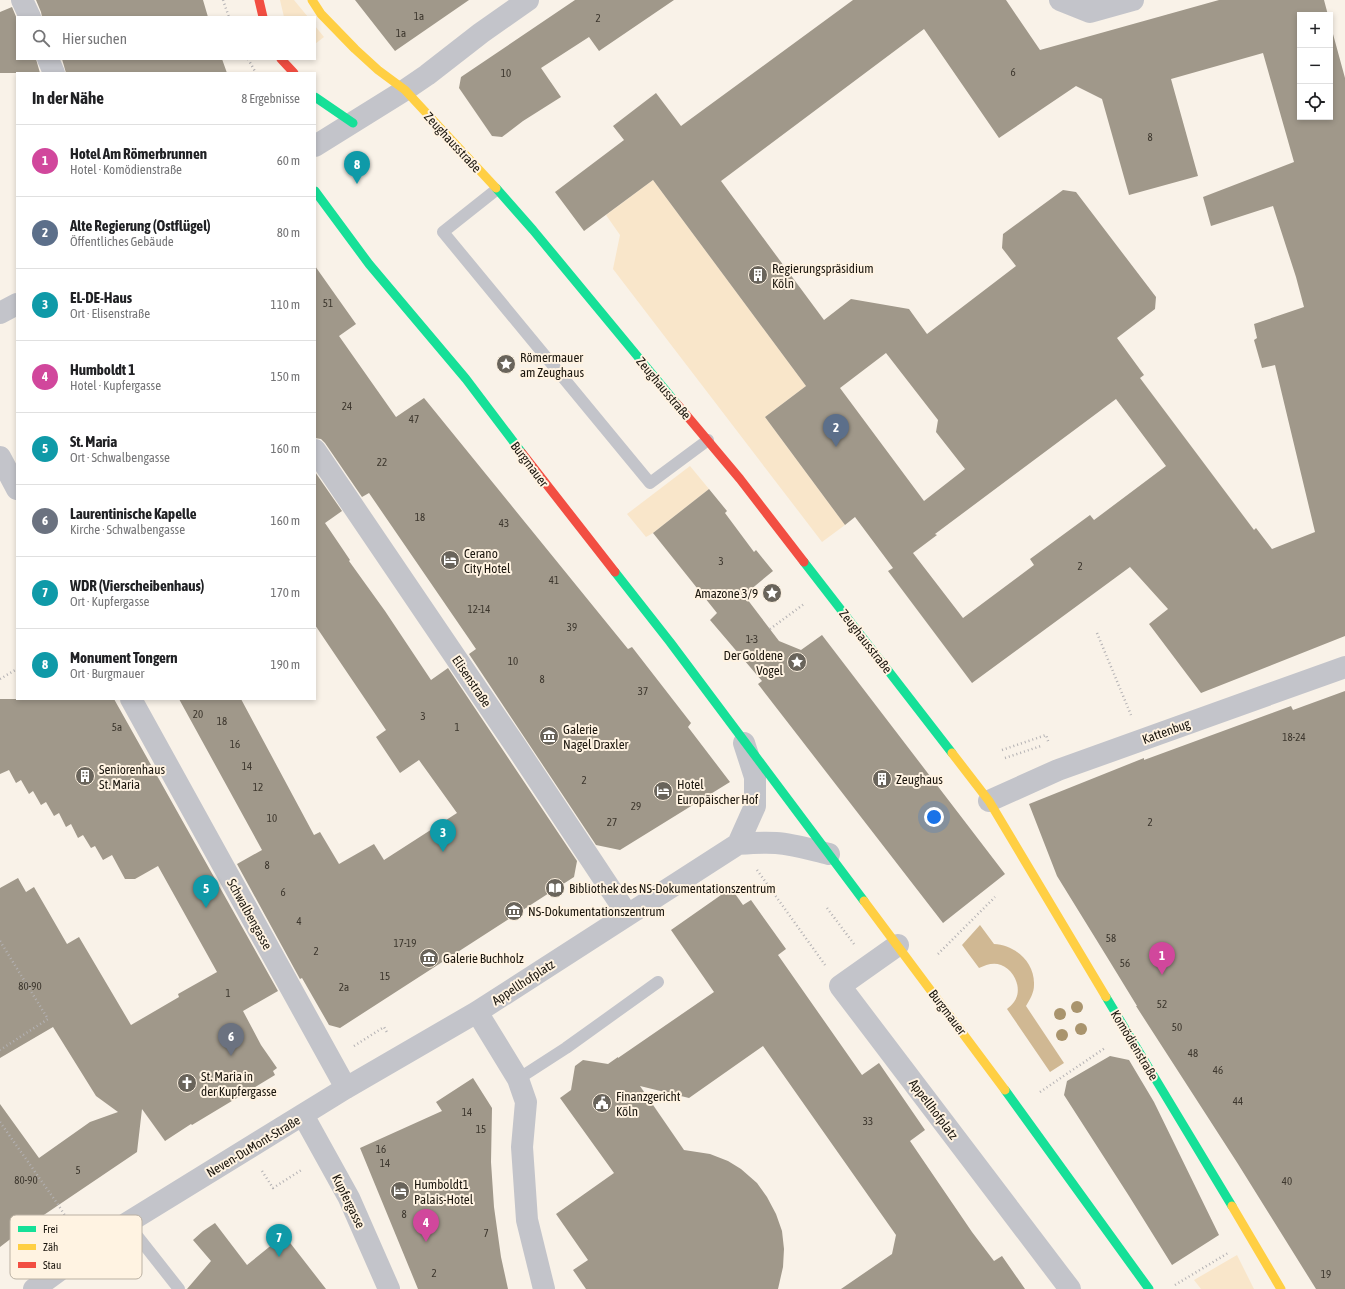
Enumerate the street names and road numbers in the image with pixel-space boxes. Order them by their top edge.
street label: Zeughausstraße [421,109,484,176]
street label: Zeughausstraße [633,354,694,423]
street label: Burgmauer [508,439,552,490]
street label: Zeughausstraße [836,606,895,676]
street label: Elisenstraße [449,653,494,710]
street label: Kattenbug [1140,716,1192,747]
street label: Schwalbengasse [224,876,275,952]
street label: Appellhofplatz [489,956,558,1008]
street label: Burgmauer [926,987,970,1038]
street label: Komödienstraße [1108,1008,1161,1083]
street label: Appellhofplatz [906,1076,961,1143]
street label: Neven-DuMont-Straße [204,1112,303,1180]
street label: Kupfergasse [329,1172,368,1231]

